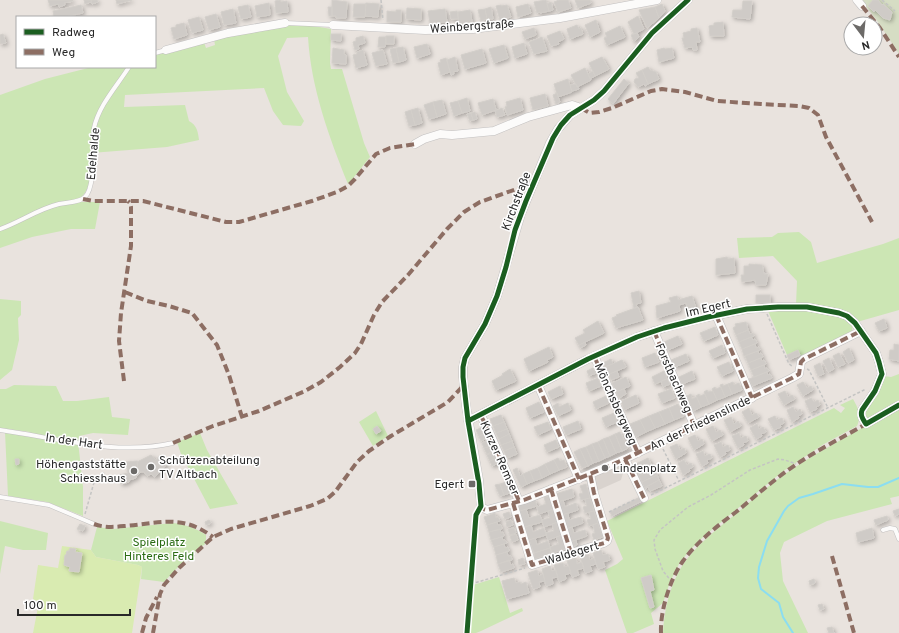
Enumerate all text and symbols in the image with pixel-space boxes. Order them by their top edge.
legend [16,16,156,68]
street label: Weinbergstraße [430,16,515,38]
north arrow [843,16,883,56]
text: Radweg [52,25,95,41]
text: N [860,37,871,52]
text: Weg [52,45,75,61]
street label: Edelhalde [84,127,104,181]
street label: Kirchstraße [498,170,535,233]
street label: Im Egert [684,296,732,322]
street label: Forstbachweg [651,341,696,416]
street label: Mönchsbergweg [590,361,640,448]
street label: An der Friedenslinde [647,392,754,455]
street label: Kurzer Remser [475,418,523,499]
street label: In der Hart [44,430,104,454]
place label: Schützenabteilung TV Altbach [159,453,260,483]
place label: Höhengaststätte Schiesshaus [36,457,126,487]
place label: Lindenplatz [613,461,676,477]
marker: Schützenabteilung TV Altbach [146,462,156,472]
marker: Lindenplatz [600,463,610,473]
marker: Höhengaststätte Schiesshaus [129,466,139,476]
place label: Egert [435,477,464,493]
marker: Egert [467,479,477,489]
park label: Spielplatz Hinteres Feld [124,535,194,565]
street label: Waldegert [544,538,601,570]
scale bar [18,591,130,617]
text: 100 m [24,598,57,614]

